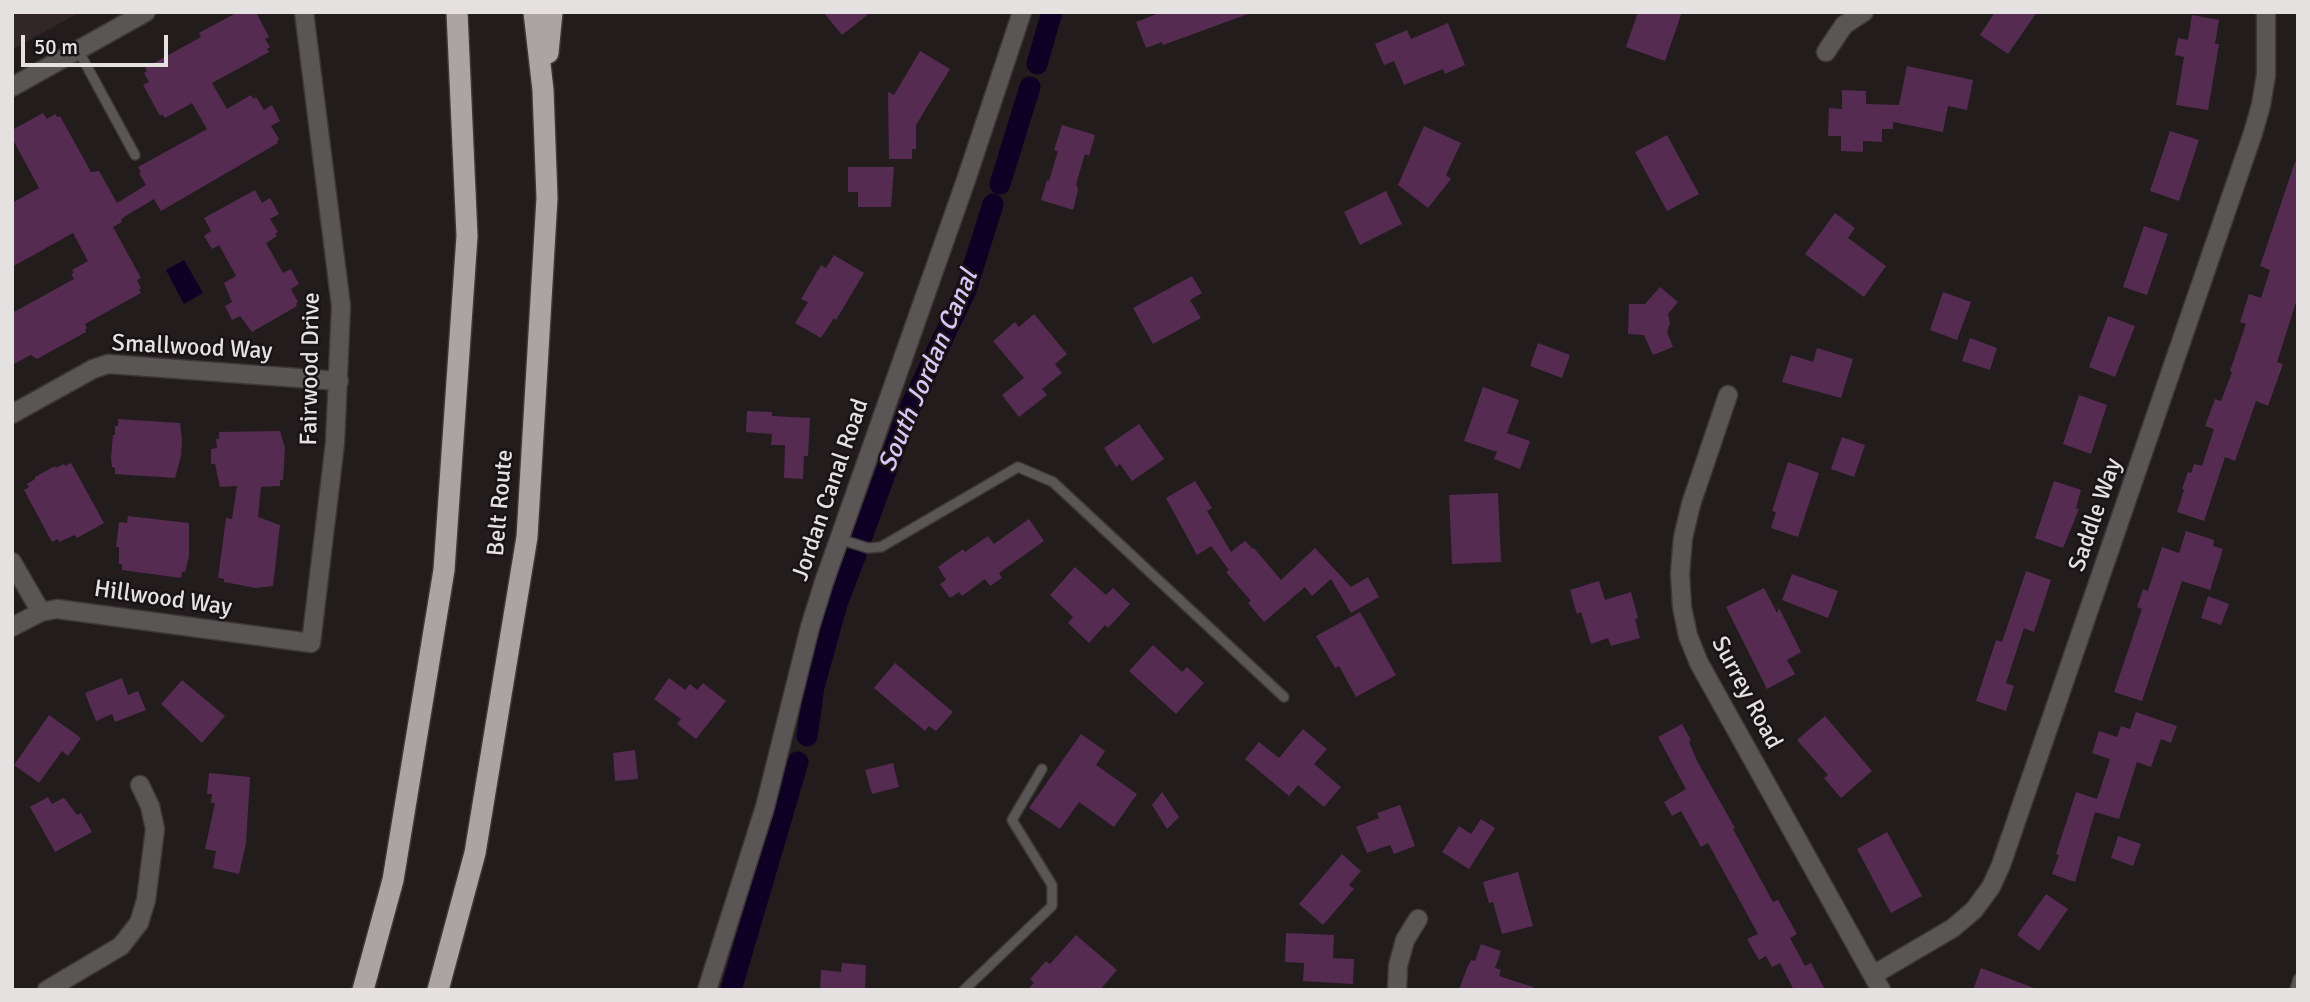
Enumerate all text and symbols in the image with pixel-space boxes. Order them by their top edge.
scale bar [24,21,172,65]
text: 50 m [34,34,78,60]
water label: South Jordan Canal [872,265,986,477]
street label: Fairwood Drive [295,292,327,446]
street label: Smallwood Way [111,329,273,367]
street label: Jordan Canal Road [786,395,876,585]
street label: Belt Route [482,449,520,557]
street label: Saddle Way [2063,455,2129,575]
street label: Hillwood Way [92,575,234,623]
street label: Surrey Road [1704,632,1788,754]

